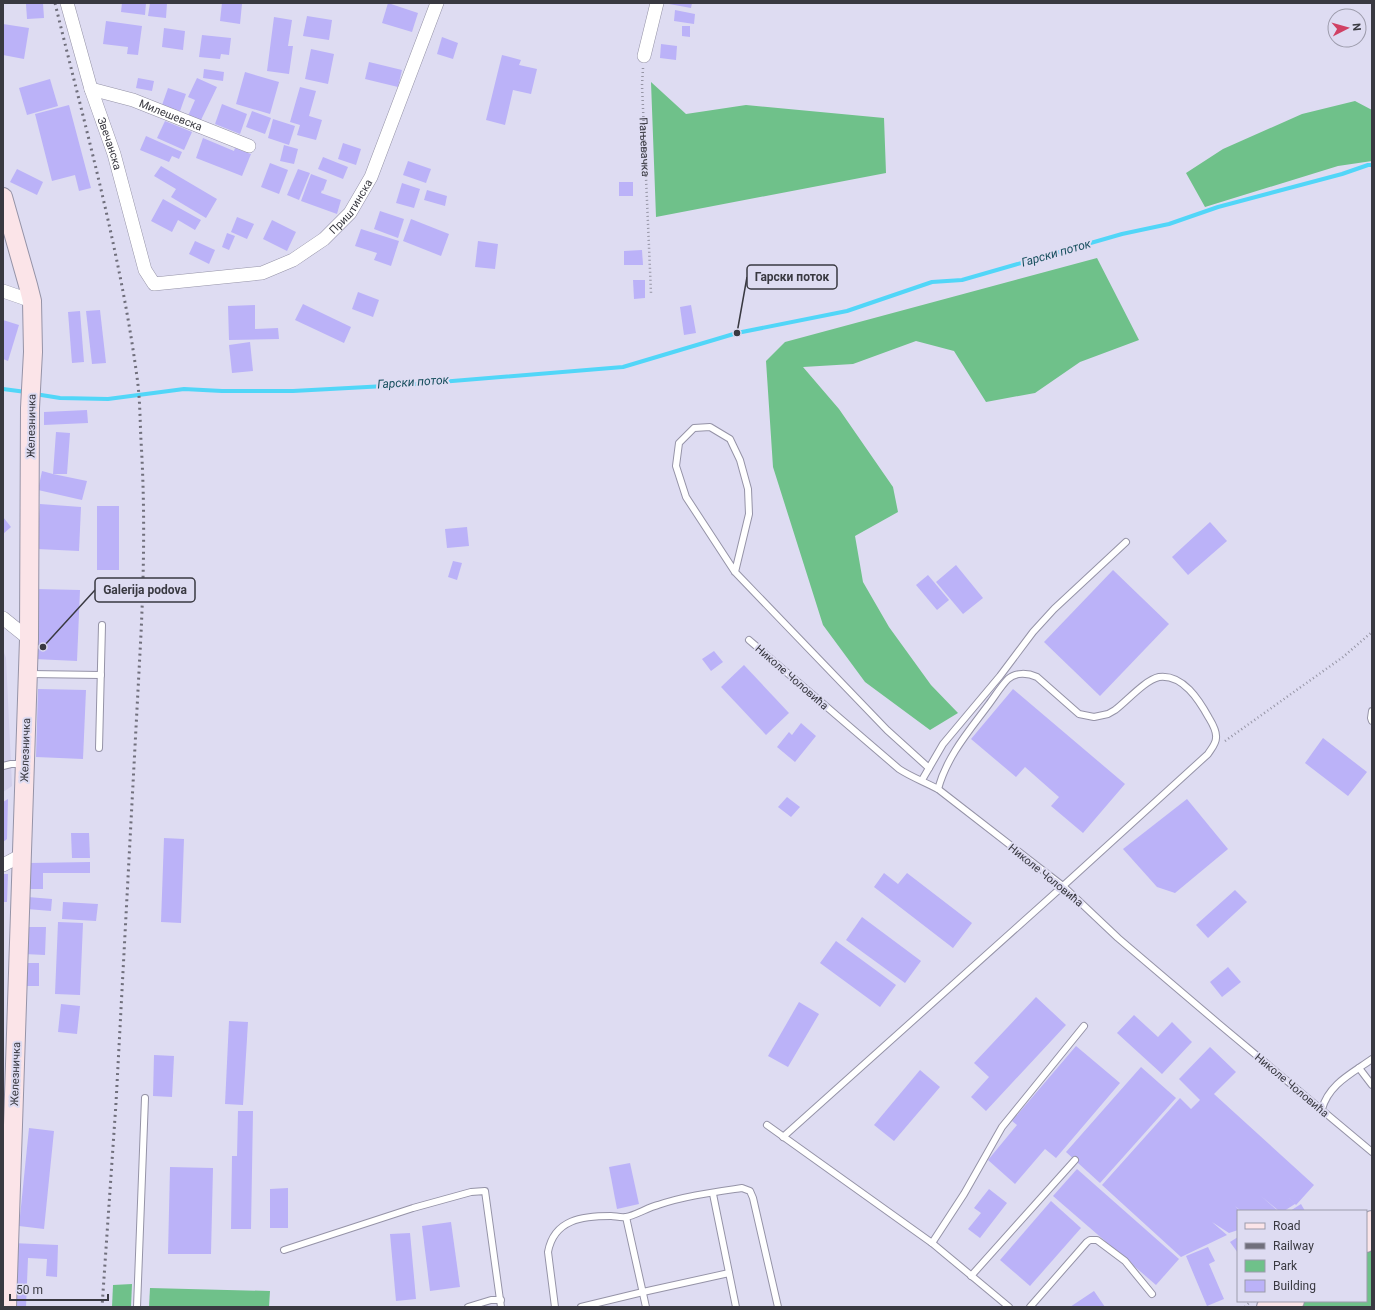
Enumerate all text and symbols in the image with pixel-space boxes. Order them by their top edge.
north arrow [1327,8,1367,48]
text: N [1350,22,1363,32]
street label: Милешевска [137,97,204,134]
street label: Звечанска [95,116,124,171]
street label: Пањевачка [636,117,652,177]
street label: Приштинска [327,177,375,237]
water label: Гарски поток [1020,236,1093,270]
callout: Гарски поток [747,265,837,289]
text: Гарски поток [755,270,829,284]
water label: Гарски поток [377,372,450,391]
street label: Железничка [24,394,39,458]
callout: Galerija podova [95,578,195,602]
text: Galerija podova [103,583,187,597]
street label: Николе Чоловића [753,642,831,713]
street label: Железничка [18,718,33,782]
street label: Николе Чоловића [1006,841,1086,910]
street label: Железничка [8,1042,23,1106]
street label: Николе Чоловића [1252,1051,1331,1120]
legend [1237,1210,1367,1302]
text: Road [1273,1219,1301,1233]
text: Railway [1273,1239,1314,1253]
text: Park [1273,1259,1298,1273]
scale bar [10,1276,108,1302]
text: Building [1273,1279,1316,1293]
text: 50 m [16,1283,43,1297]

